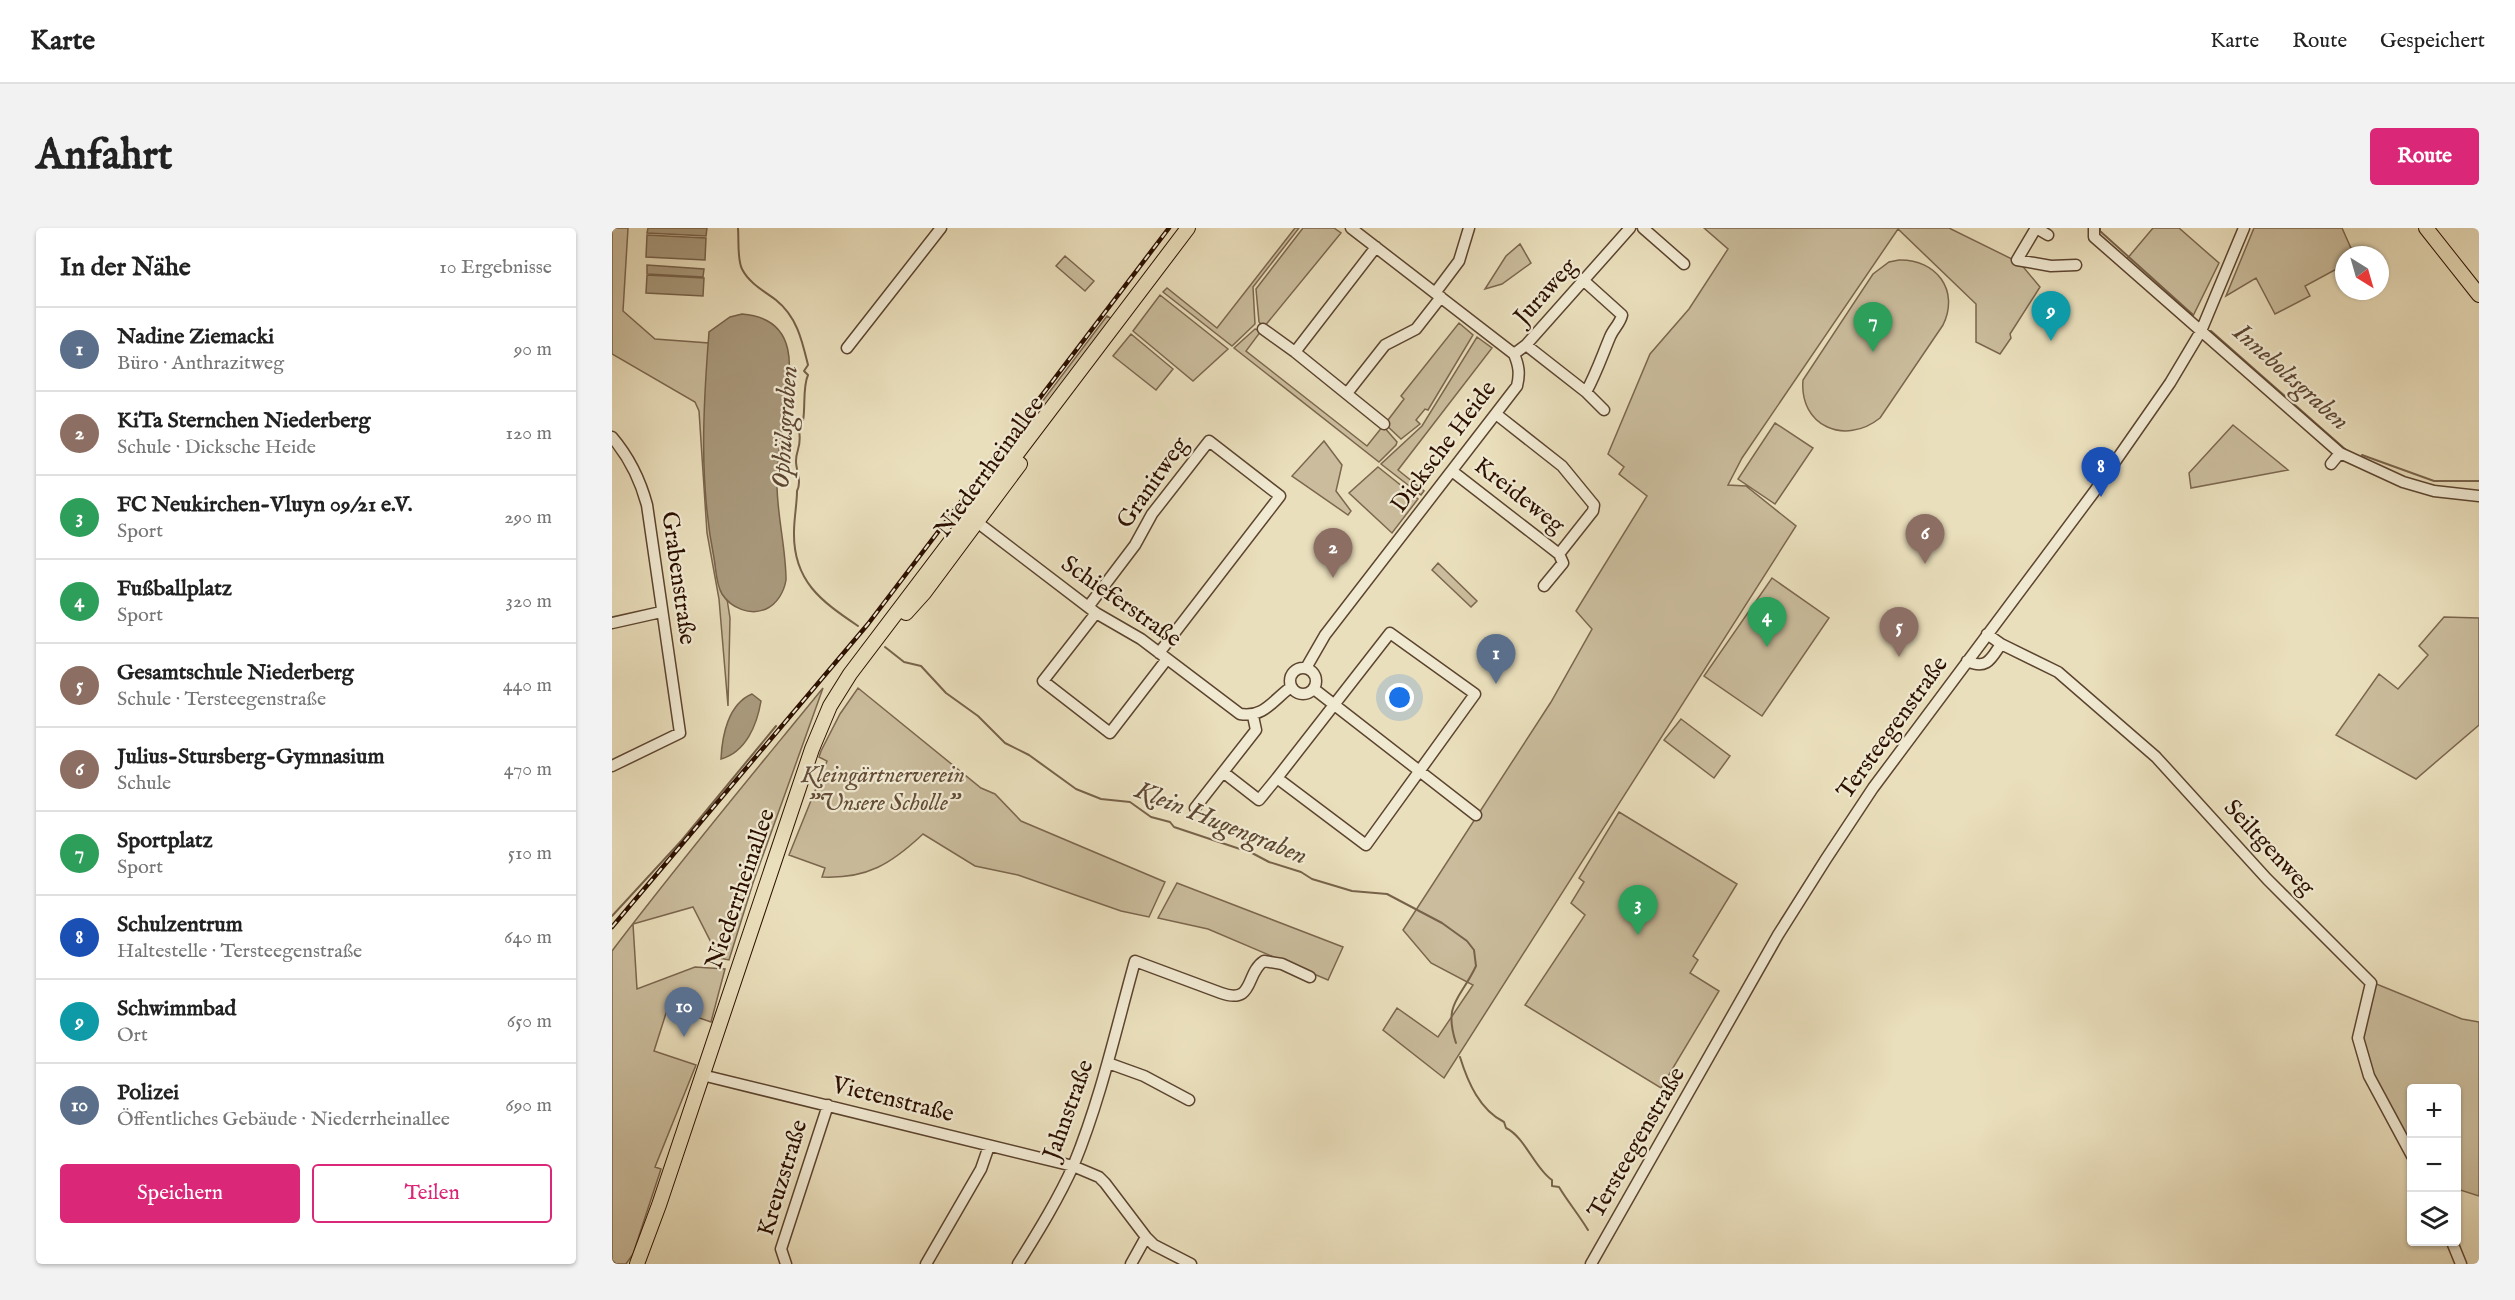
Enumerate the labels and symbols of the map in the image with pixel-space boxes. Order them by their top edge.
north arrow [2335,246,2389,300]
street label: Juraweg [1506,251,1585,334]
pin: 9 [2032,291,2070,341]
pin: 7 [1854,302,1892,352]
water label: Inneboltsgraben [2225,315,2356,439]
water label: Ophülsgraben [764,364,807,490]
street label: Dicksche Heide [1384,375,1504,519]
street label: Niederrheinallee [928,390,1052,544]
street label: Granitweg [1110,430,1196,535]
pin: 8 [2082,448,2120,497]
street label: Kreideweg [1467,451,1571,542]
street label: Grabenstraße [653,509,703,647]
pin: 6 [1906,514,1944,564]
pin: 2 [1314,528,1352,578]
street label: Schieferstraße [1055,549,1187,655]
pin: 4 [1748,598,1786,647]
pin: 5 [1880,608,1918,657]
pin: 1 [1476,634,1516,684]
street label: Tersteegenstraße [1830,650,1956,806]
your location [1385,683,1414,712]
park label: Kleingärtnerverein "Unsere Scholle" [800,760,965,819]
water label: Klein Hugengraben [1129,773,1312,873]
street label: Seiltgenweg [2216,793,2322,903]
street label: Niederrheinallee [699,805,783,973]
pin: 3 [1618,886,1658,935]
pin: 10 [664,988,704,1037]
street label: Jahnstraße [1036,1056,1101,1167]
street label: Tersteegenstraße [1581,1062,1693,1224]
street label: Vietenstraße [828,1070,957,1130]
street label: Kreuzstraße [751,1116,815,1240]

